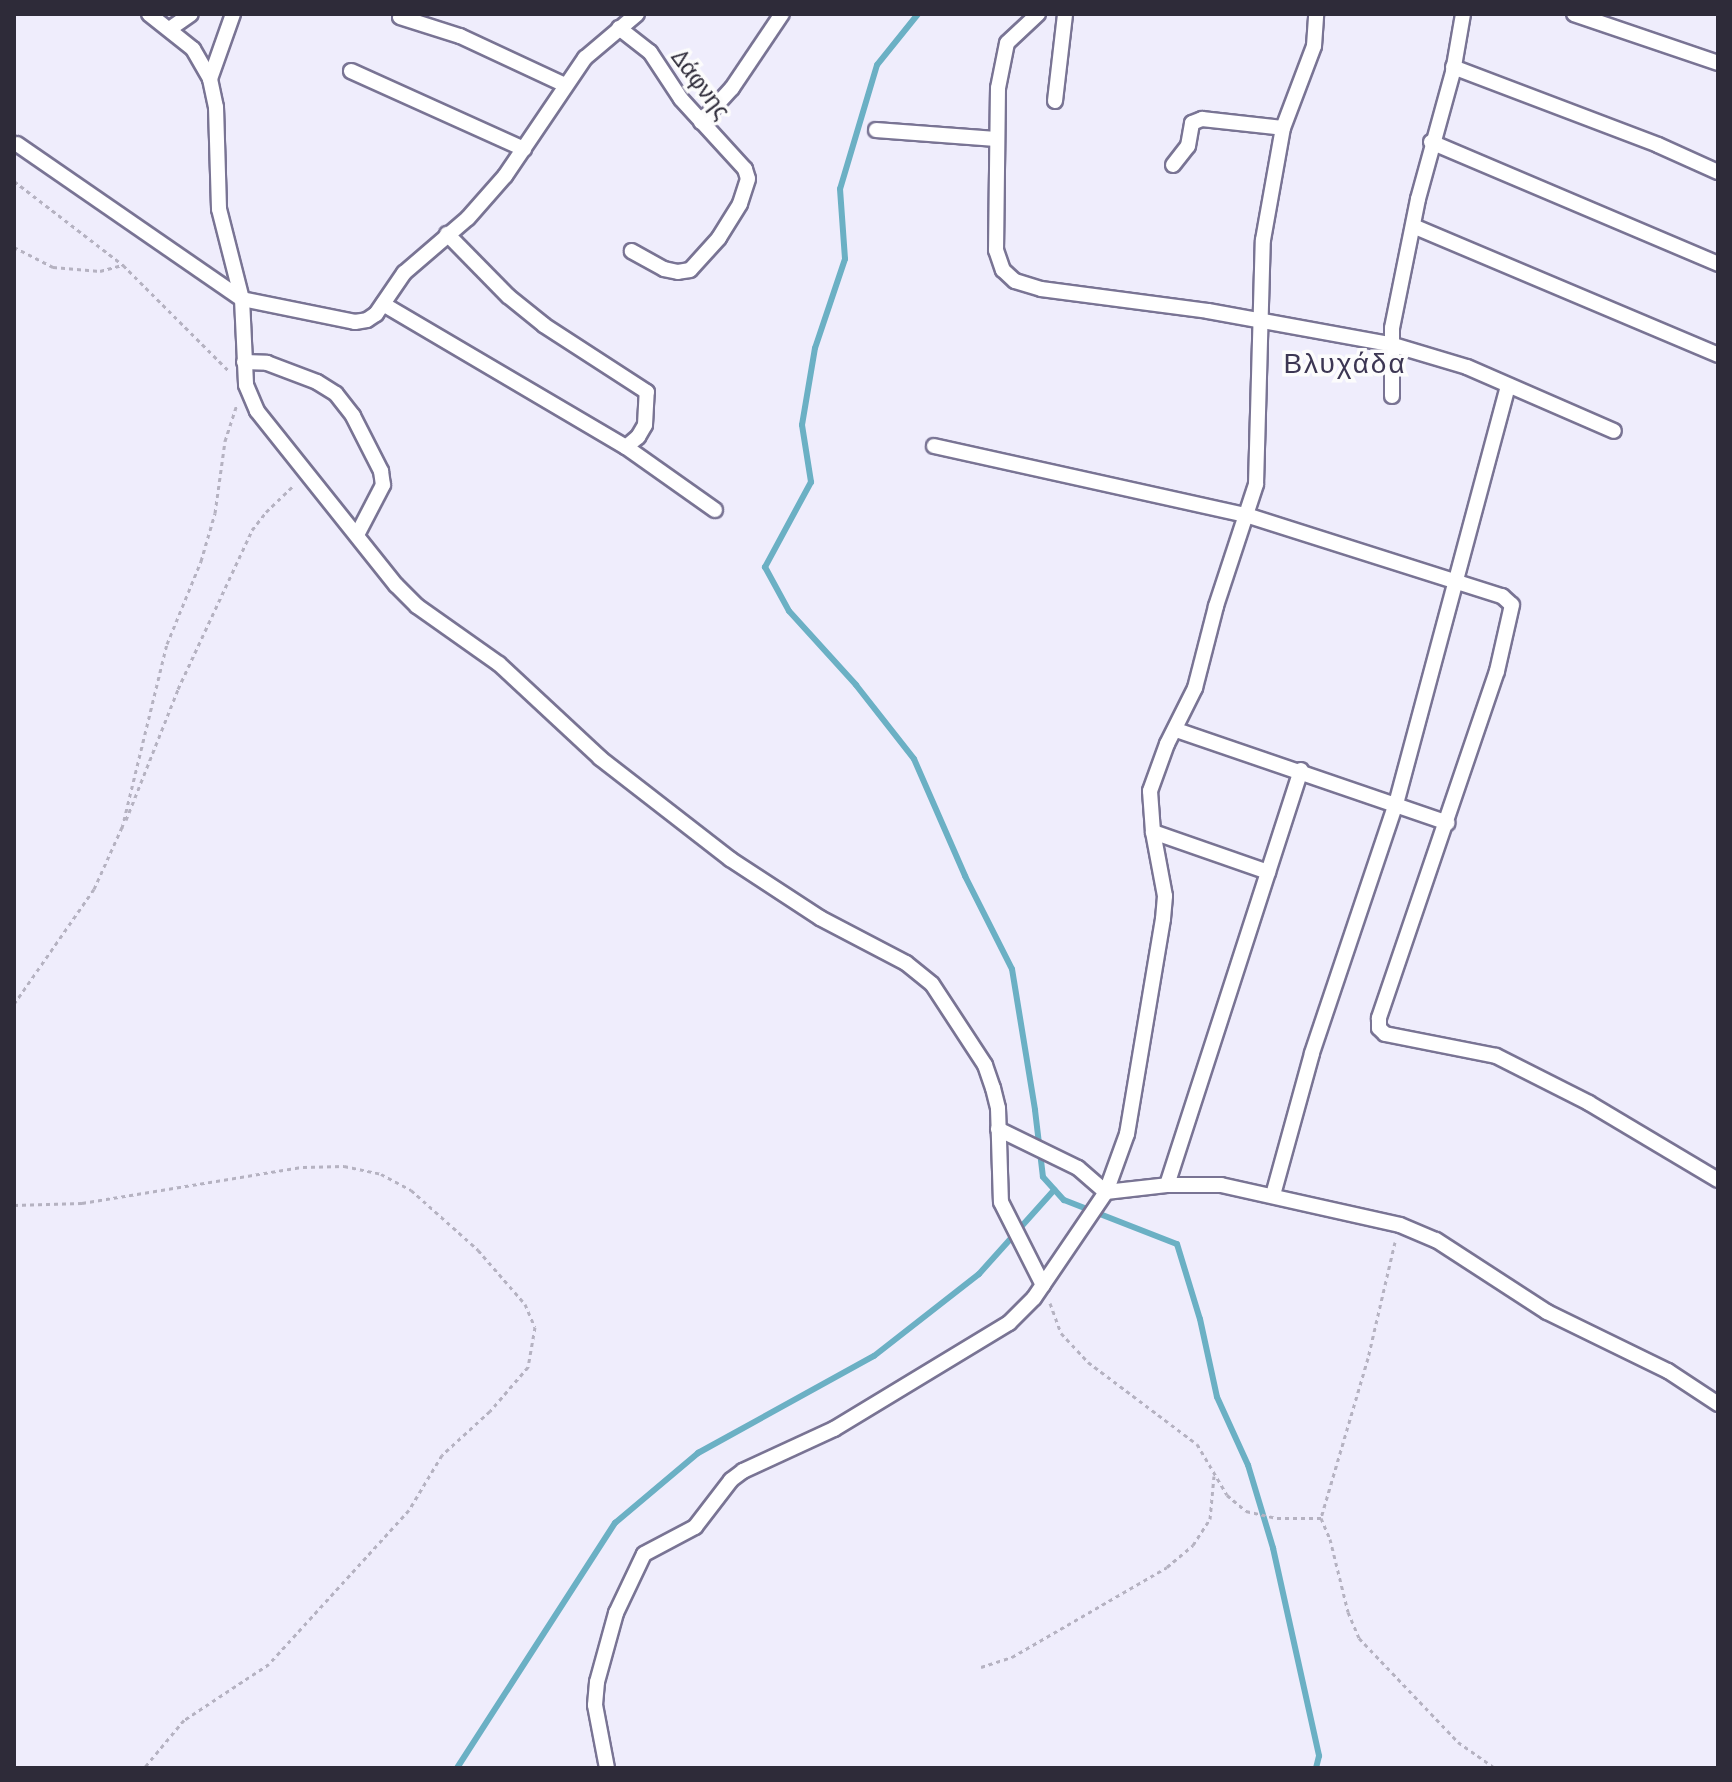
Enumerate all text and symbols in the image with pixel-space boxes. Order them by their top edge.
street label: Δάφνης [665,43,737,125]
district label: Βλυχάδα [1283,346,1407,380]

